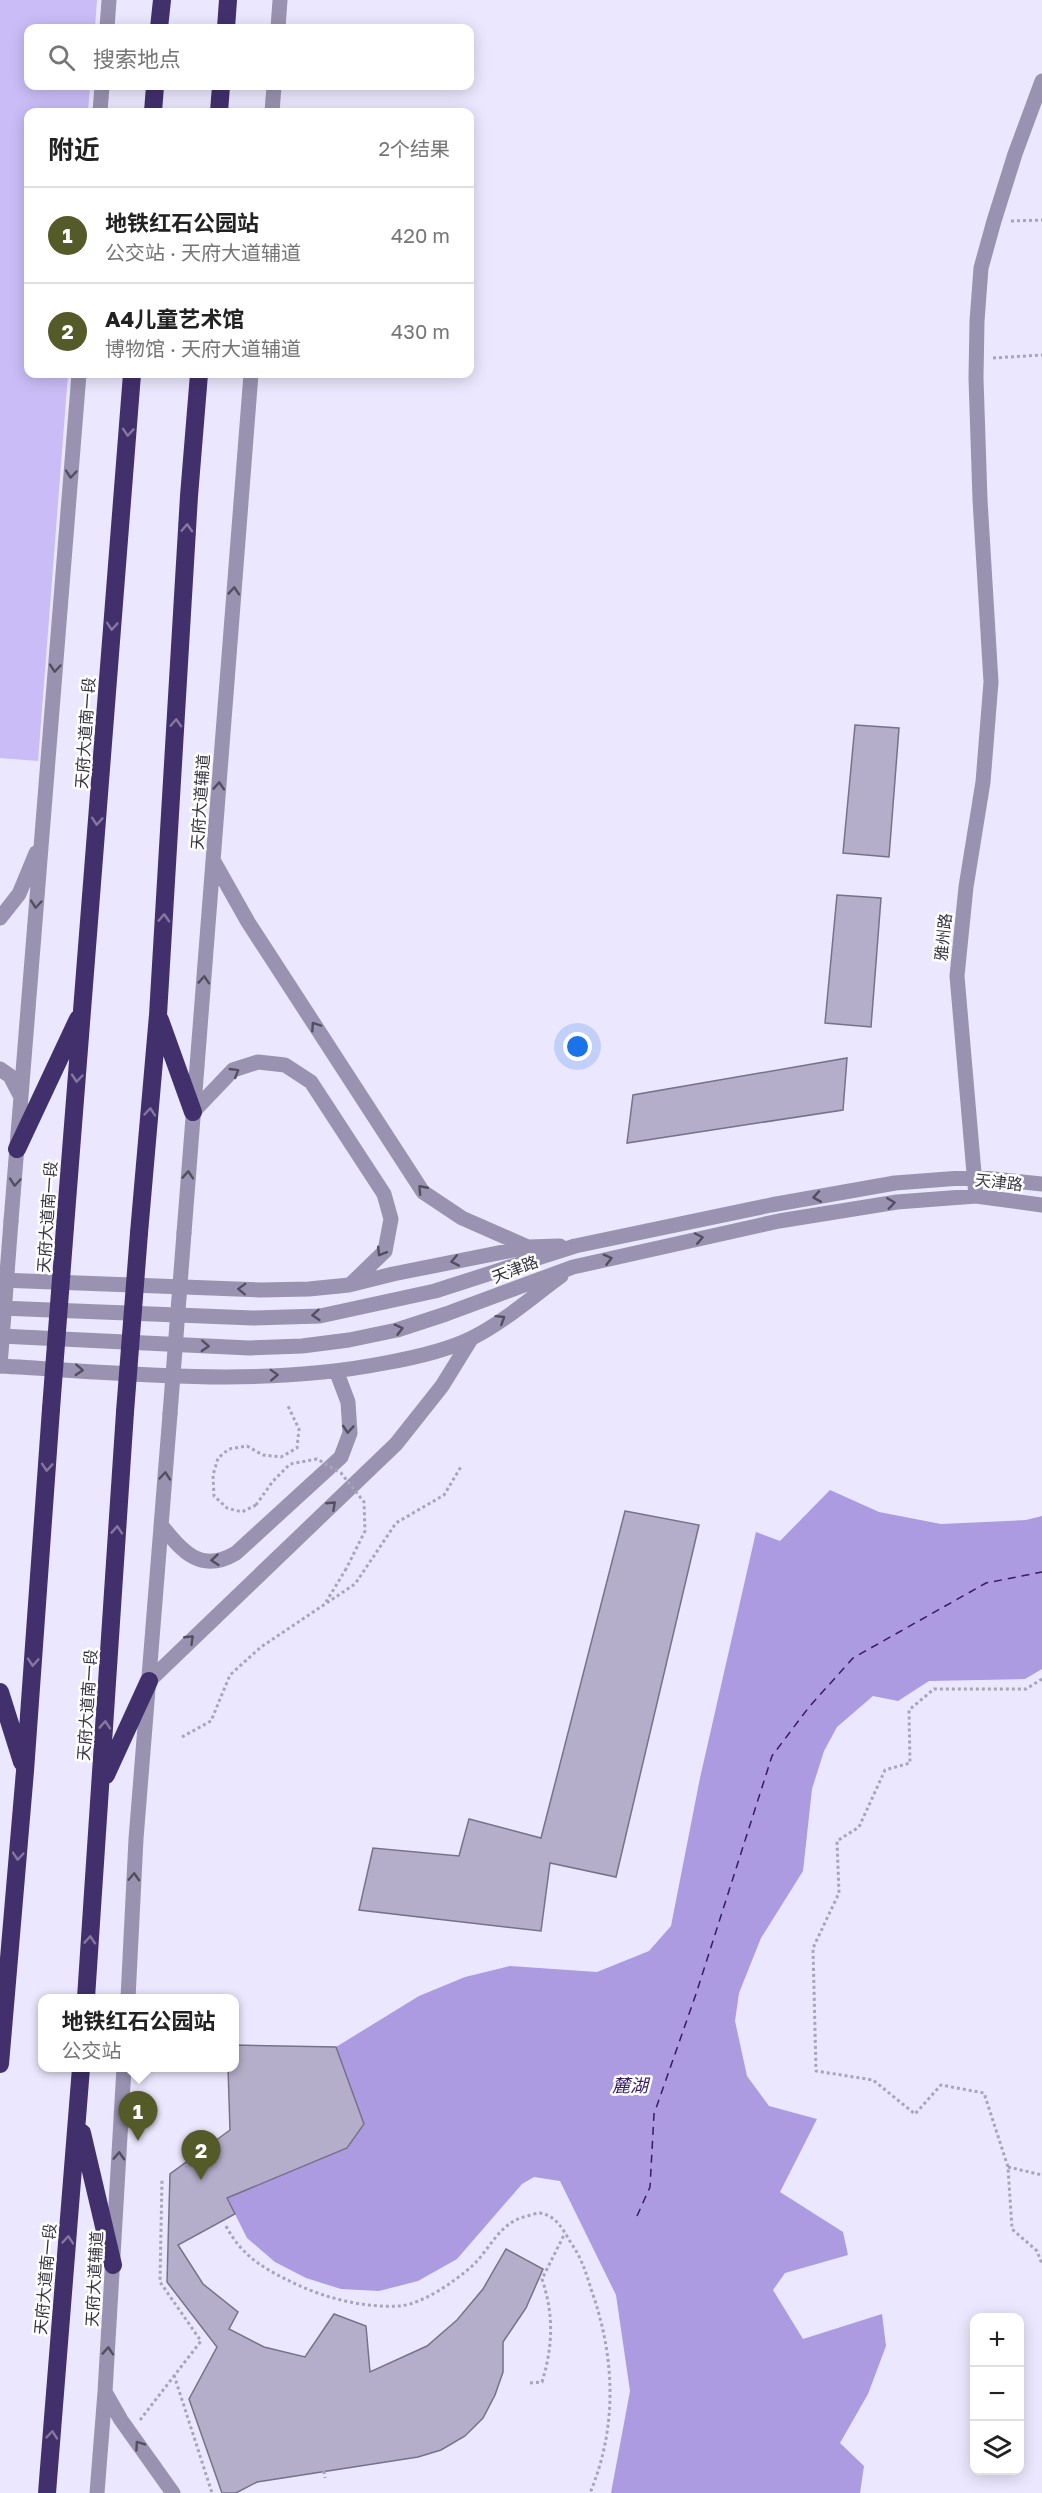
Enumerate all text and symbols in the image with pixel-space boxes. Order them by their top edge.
search box [24,24,474,90]
icon: search [45,41,78,74]
text: 搜索地点 [93,45,181,72]
text: 附近 [48,134,100,165]
text: 2个结果 [378,136,450,160]
text: 地铁红石公园站 [105,209,259,236]
text: 1 [62,223,73,247]
text: 420 m [391,223,450,247]
text: 公交站 · 天府大道辅道 [105,240,301,264]
text: A4儿童艺术馆 [105,305,244,332]
text: 2 [61,319,74,343]
text: 430 m [391,319,450,343]
text: 博物馆 · 天府大道辅道 [105,336,301,360]
one-way arrow [122,427,135,436]
one-way arrow [65,469,78,478]
one-way arrow [181,524,194,533]
one-way arrow [227,587,240,596]
one-way arrow [106,622,119,631]
one-way arrow [49,664,62,673]
street label: 天府大道南一段 [71,676,99,790]
one-way arrow [169,718,182,727]
street label: 天府大道辅道 [187,753,213,851]
one-way arrow [212,781,225,790]
one-way arrow [91,816,104,825]
one-way arrow [30,900,43,909]
street label: 雅州路 [931,912,955,962]
one-way arrow [158,913,171,922]
one-way arrow [197,976,210,985]
one-way arrow [311,1022,323,1032]
your location [563,1032,592,1061]
one-way arrow [229,1068,239,1079]
one-way arrow [71,1073,84,1082]
one-way arrow [143,1108,156,1117]
street label: 天府大道南一段 [33,1160,61,1274]
one-way arrow [182,1170,195,1179]
street label: 天津路 [974,1170,1024,1194]
one-way arrow [8,1178,21,1187]
one-way arrow [419,1184,430,1195]
one-way arrow [813,1190,823,1203]
one-way arrow [887,1197,896,1209]
one-way arrow [694,1232,704,1245]
one-way arrow [377,1246,388,1257]
street label: 天津路 [489,1251,541,1287]
one-way arrow [602,1253,612,1266]
one-way arrow [451,1254,461,1267]
one-way arrow [238,1283,247,1296]
one-way arrow [312,1308,321,1321]
one-way arrow [495,1315,505,1327]
one-way arrow [393,1324,403,1336]
one-way arrow [201,1340,210,1353]
one-way arrow [75,1364,84,1377]
one-way arrow [270,1369,279,1382]
one-way arrow [342,1424,355,1433]
one-way arrow [41,1463,54,1472]
one-way arrow [158,1471,171,1480]
one-way arrow [325,1501,335,1512]
one-way arrow [111,1526,124,1535]
one-way arrow [210,1553,220,1566]
one-way arrow [183,1635,193,1646]
street label: 天府大道南一段 [73,1648,101,1762]
one-way arrow [26,1657,39,1666]
one-way arrow [98,1720,111,1729]
one-way arrow [11,1852,24,1861]
one-way arrow [128,1873,141,1882]
one-way arrow [83,1936,96,1945]
popup [38,1994,239,2072]
text: 地铁红石公园站 [61,2007,216,2034]
text: 公交站 [61,2038,121,2062]
water label: 麓湖 [612,2074,651,2096]
pin: 1 [118,2092,158,2141]
pin: 2 [182,2130,220,2180]
one-way arrow [112,2152,125,2161]
street label: 天府大道南一段 [30,2222,60,2336]
street label: 天府大道辅道 [82,2231,106,2327]
one-way arrow [61,2236,74,2245]
map controls [970,2313,1024,2475]
button: + [970,2313,1024,2367]
one-way arrow [101,2346,114,2355]
button: − [970,2367,1024,2421]
button: layers [970,2421,1024,2475]
one-way arrow [45,2430,58,2439]
one-way arrow [135,2441,146,2452]

